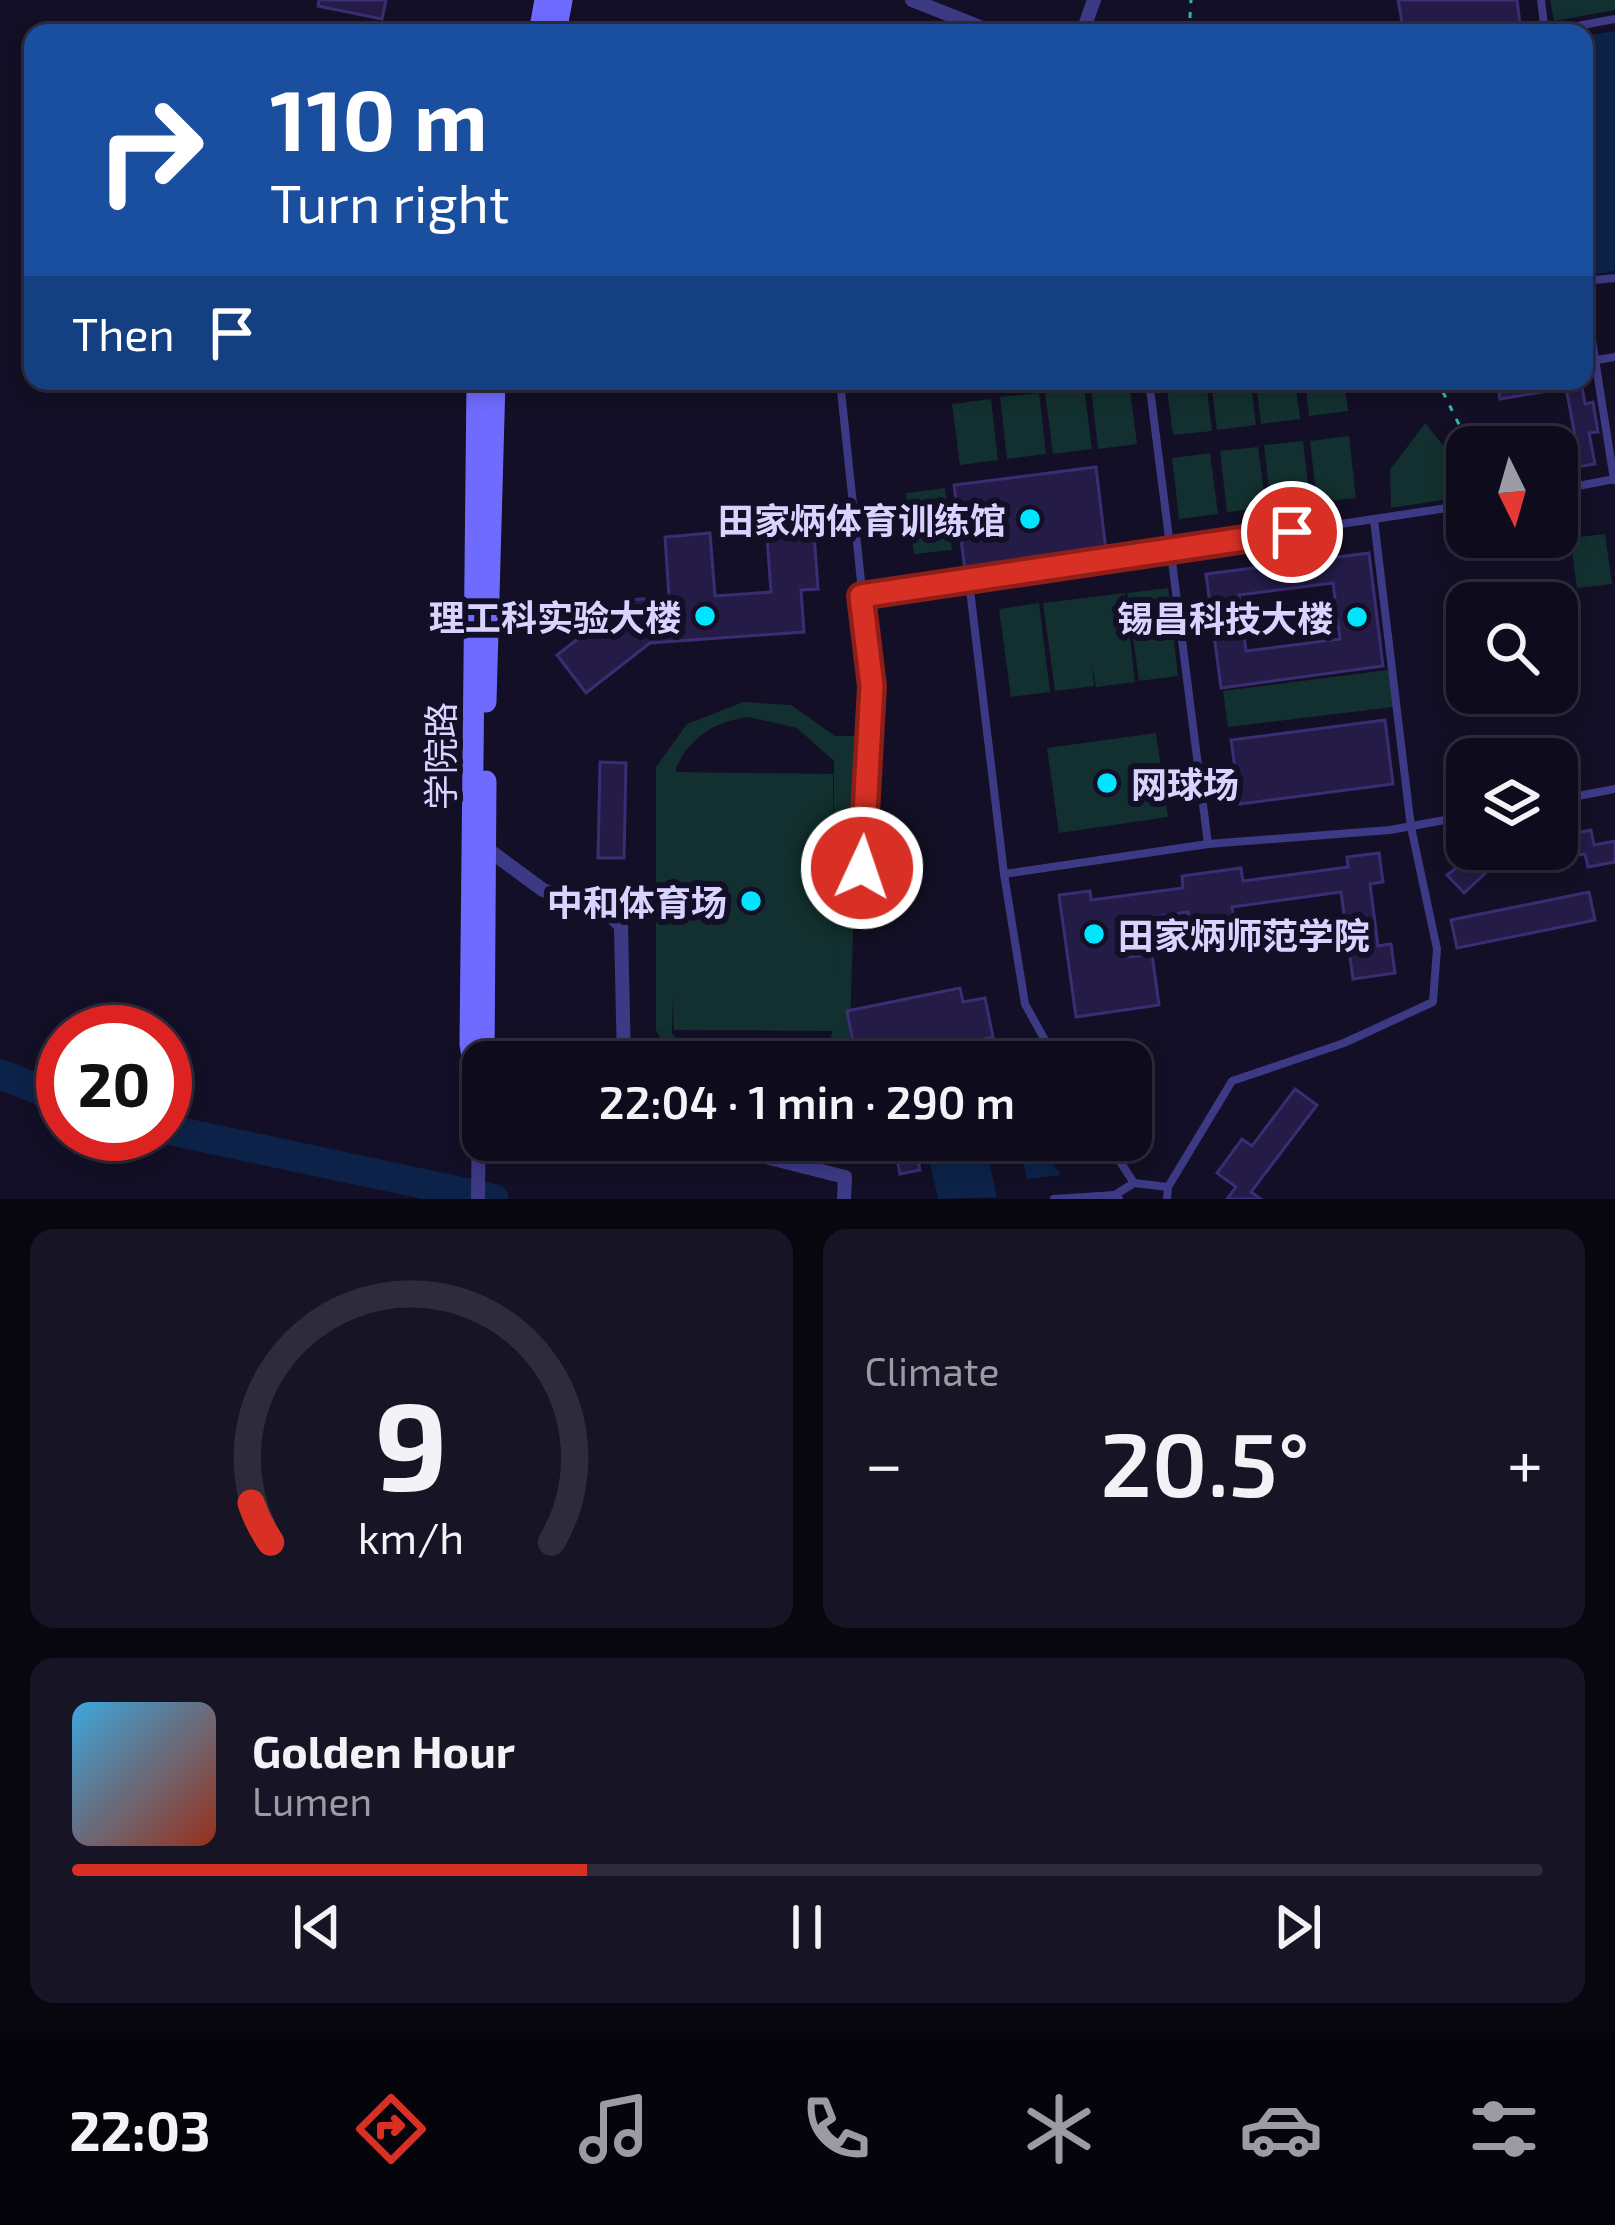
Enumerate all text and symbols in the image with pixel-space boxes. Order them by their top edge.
text: 110 m [270,67,488,168]
icon: right [72,72,228,228]
text: Turn right [270,169,510,234]
icon: arrive [199,300,265,366]
text: Then [72,306,175,360]
north arrow [1446,426,1578,558]
map controls [1446,426,1578,870]
pin [1241,481,1343,583]
place label: 田家炳体育训练馆 [718,498,1006,541]
icon: arrive [1259,499,1325,565]
marker: 田家炳体育训练馆 [1017,506,1043,532]
button: search [1446,582,1578,714]
place label: 理工科实验大楼 [429,595,681,638]
place label: 锡昌科技大楼 [1117,596,1333,639]
marker: 理工科实验大楼 [692,603,718,629]
marker: 锡昌科技大楼 [1344,604,1370,630]
street label: 学院路 [418,702,461,810]
button: layers [1446,738,1578,870]
place label: 网球场 [1131,762,1239,805]
marker: 网球场 [1094,770,1120,796]
position arrow [799,805,925,931]
place label: 中和体育场 [547,880,727,923]
marker: 中和体育场 [738,888,764,914]
place label: 田家炳师范学院 [1118,913,1370,956]
marker: 田家炳师范学院 [1081,921,1107,947]
speed limit sign: 20 [36,1005,192,1161]
text: 22:04 · 1 min · 290 m [599,1074,1015,1128]
text: Climate [865,1347,999,1394]
text: 9 [374,1366,448,1516]
text: 20.5° [1100,1407,1310,1515]
text: − [865,1422,903,1501]
text: + [1507,1422,1543,1501]
text: km/h [358,1510,464,1562]
text: Golden Hour [252,1723,515,1777]
text: Lumen [252,1777,372,1824]
icon: previous [284,1894,350,1960]
icon: pause [774,1894,840,1960]
icon: next [1265,1894,1331,1960]
icon: directions [349,2087,433,2171]
icon: music [572,2087,656,2171]
icon: phone [794,2087,878,2171]
icon: climate [1017,2087,1101,2171]
icon: car [1239,2087,1323,2171]
icon: filters [1462,2087,1546,2171]
text: 22:03 [69,2097,211,2162]

